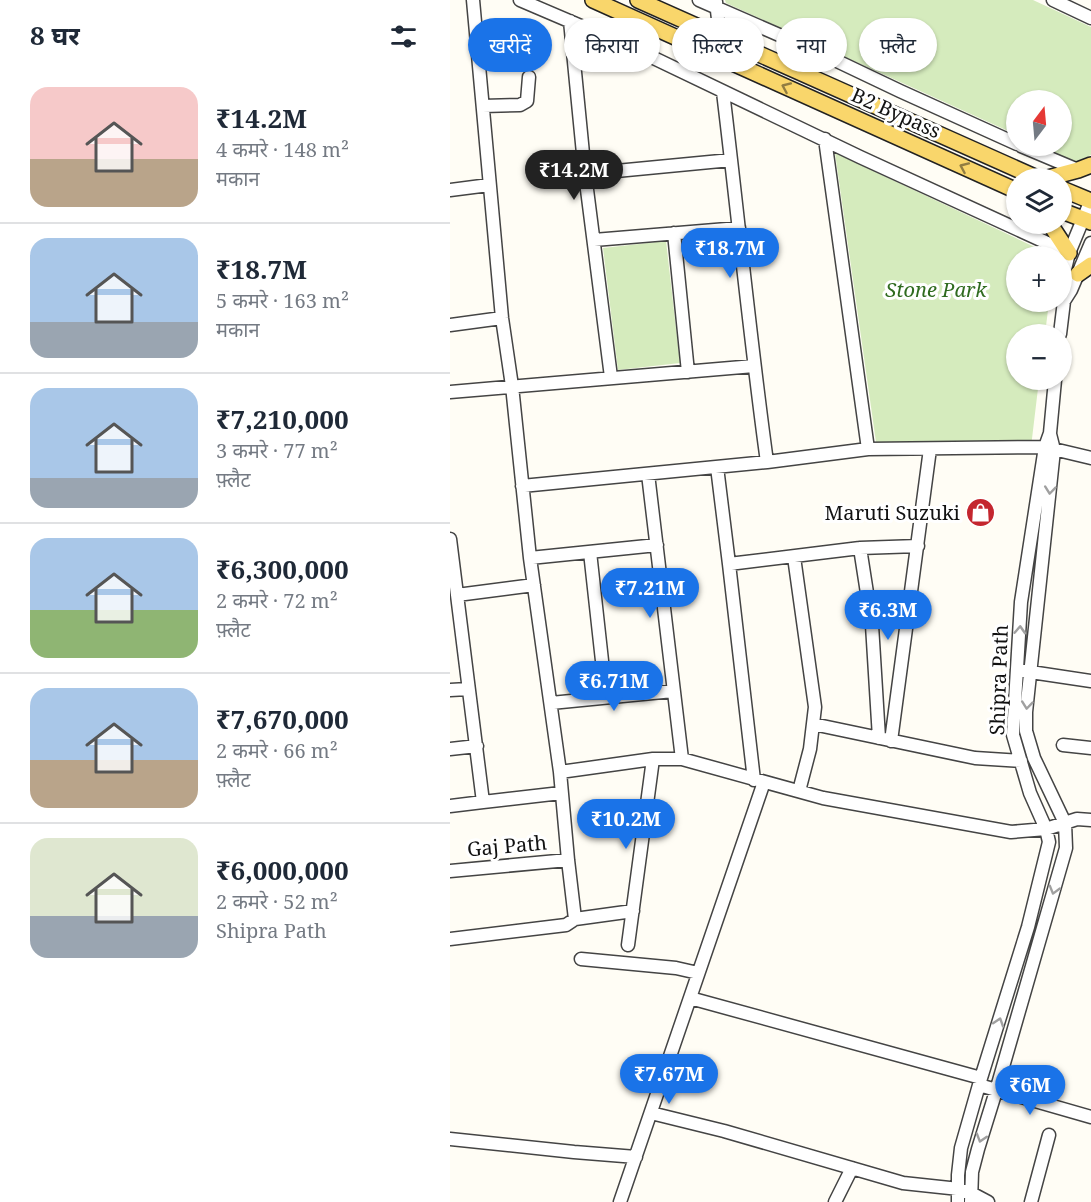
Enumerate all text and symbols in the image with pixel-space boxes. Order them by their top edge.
text: 8 घर [30,17,80,53]
chip: खरीदें [468,18,552,72]
chip: किराया [564,18,660,72]
chip: फ़िल्टर [672,18,764,72]
chip: नया [776,18,847,72]
chip: फ़्लैट [859,18,937,72]
icon: filters [387,20,420,53]
street label: B2 Bypass [847,81,945,144]
one-way arrow [781,82,792,94]
north arrow [1006,90,1072,156]
map controls [1006,90,1072,390]
text: ₹14.2M [216,100,307,136]
icon: home [78,111,150,183]
text: 4 कमरे · 148 m² [216,136,349,163]
pin: ₹14.2M [525,150,623,201]
text: ₹14.2M [539,156,609,183]
one-way arrow [959,162,970,174]
text: मकान [216,165,260,192]
button: layers [1006,168,1072,234]
pin: ₹18.7M [681,228,779,279]
text: ₹18.7M [695,234,765,261]
button: + [1006,246,1072,312]
text: ₹18.7M [216,251,307,287]
icon: home [78,262,150,334]
park label: Stone Park [885,276,987,303]
text: 5 कमरे · 163 m² [216,287,349,314]
text: मकान [216,316,260,343]
button: − [1006,324,1072,390]
text: ₹7,210,000 [216,401,349,437]
icon: home [78,412,150,484]
text: 3 कमरे · 77 m² [216,437,338,464]
text: फ़्लैट [216,466,251,493]
one-way arrow [1044,486,1057,495]
shop icon: Maruti Suzuki [965,497,997,529]
place label: Maruti Suzuki [825,499,961,526]
text: ₹6,300,000 [216,551,349,587]
icon: home [78,562,150,634]
pin: ₹7.21M [601,568,699,619]
text: ₹7.21M [615,574,685,601]
text: 2 कमरे · 72 m² [216,587,338,614]
pin: ₹6.3M [846,590,930,641]
text: ₹6.3M [859,596,917,623]
text: फ़्लैट [216,616,251,643]
street label: Shipra Path [983,624,1014,736]
one-way arrow [1013,625,1026,634]
pin: ₹6.71M [565,661,663,712]
text: ₹6.71M [579,667,649,694]
one-way arrow [1021,700,1034,710]
text: ₹7,670,000 [216,701,349,737]
icon: home [78,712,150,784]
text: 2 कमरे · 66 m² [216,737,338,764]
text: फ़्लैट [216,766,251,793]
pin: ₹10.2M [577,799,675,850]
text: ₹10.2M [591,805,661,832]
street label: Gaj Path [466,829,548,862]
text: ₹6,000,000 [216,852,349,888]
icon: home [78,862,150,934]
one-way arrow [1049,884,1061,895]
text: 2 कमरे · 52 m² [216,888,338,915]
text: Shipra Path [216,917,327,944]
one-way arrow [991,1017,1004,1028]
pin: ₹7.67M [620,1054,718,1105]
text: ₹7.67M [634,1060,704,1087]
pin: ₹6M [1001,1065,1059,1116]
text: ₹6M [1009,1071,1051,1098]
one-way arrow [976,1132,988,1143]

